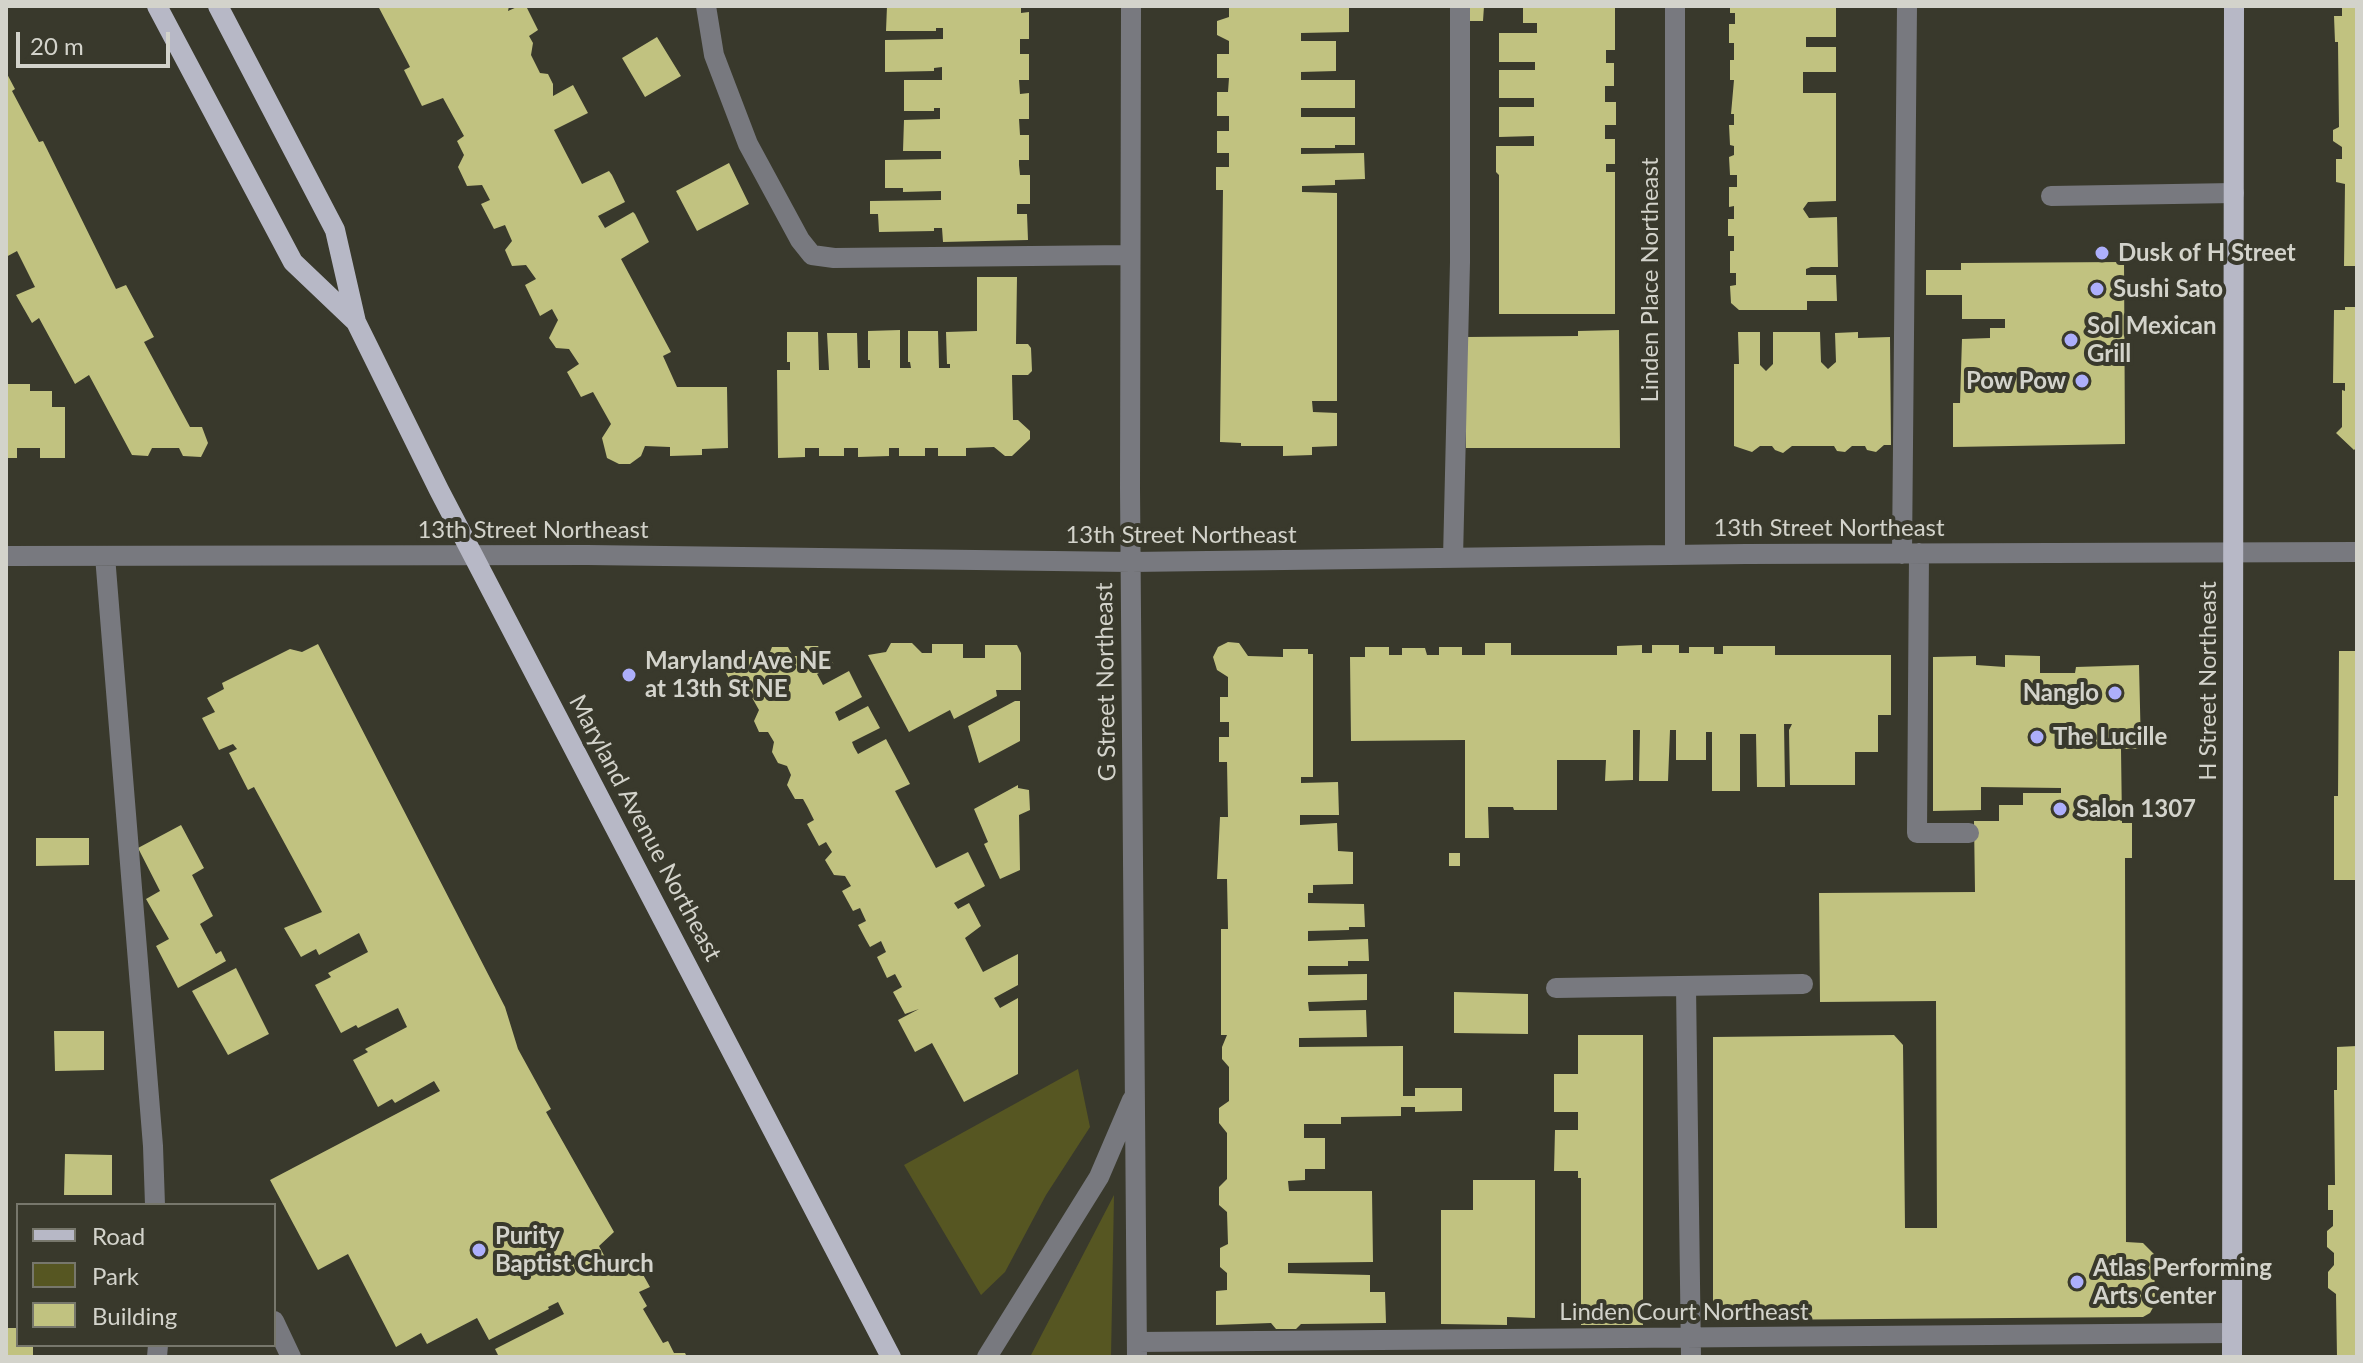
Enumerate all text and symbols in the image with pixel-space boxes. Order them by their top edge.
scale bar [20,16,174,66]
text: 20 m [30,31,84,60]
street label: Linden Place Northeast [1636,157,1664,403]
place label: Dusk of H Street [2118,239,2296,267]
marker: Dusk of H Street [2093,244,2111,262]
place label: Sushi Sato [2113,275,2223,303]
marker: Sushi Sato [2088,280,2106,298]
place label: Sol Mexican Grill [2087,312,2217,368]
marker: Sol Mexican Grill [2062,331,2080,349]
place label: Pow Pow [1966,367,2066,395]
marker: Pow Pow [2073,372,2091,390]
street label: 13th Street Northeast [1713,514,1945,542]
street label: 13th Street Northeast [417,516,649,544]
street label: 13th Street Northeast [1065,521,1297,549]
street label: H Street Northeast [2194,581,2222,781]
street label: G Street Northeast [1090,582,1122,782]
place label: Maryland Ave NE at 13th St NE [645,647,831,703]
marker: Maryland Ave NE at 13th St NE [620,666,638,684]
place label: Nanglo [2023,679,2099,707]
marker: Nanglo [2106,684,2124,702]
street label: Maryland Avenue Northeast [563,690,727,966]
place label: The Lucille [2053,723,2167,751]
marker: The Lucille [2028,728,2046,746]
place label: Salon 1307 [2076,795,2196,823]
marker: Salon 1307 [2051,800,2069,818]
legend [16,1203,276,1347]
text: Road [92,1221,145,1250]
place label: Purity Baptist Church [495,1222,654,1278]
marker: Purity Baptist Church [470,1241,488,1259]
place label: Atlas Performing Arts Center [2093,1254,2272,1310]
text: Park [92,1261,139,1290]
marker: Atlas Performing Arts Center [2068,1273,2086,1291]
street label: Linden Court Northeast [1559,1298,1809,1326]
text: Building [92,1301,177,1330]

